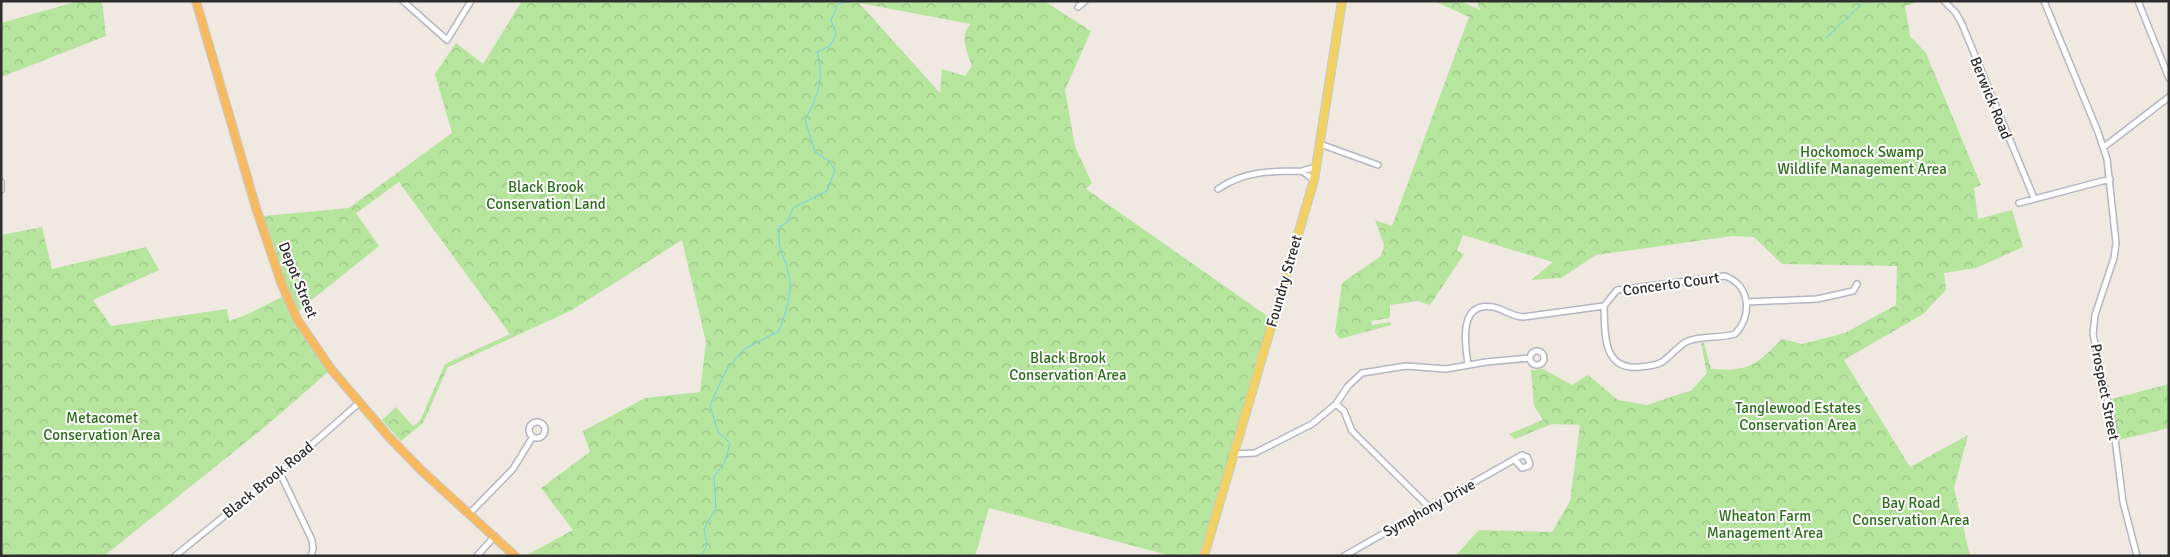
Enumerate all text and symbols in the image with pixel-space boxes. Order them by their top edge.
street label: Berwick Road [1966,54,2016,142]
park label: Hockomock Swamp Wildlife Management Area [1777,143,1947,178]
park label: Black Brook Conservation Land [486,178,606,213]
street label: Foundry Street [1262,233,1306,329]
street label: Depot Street [275,239,321,321]
street label: Concerto Court [1621,268,1721,300]
street label: Prospect Street [2087,342,2123,442]
park label: Black Brook Conservation Area [1009,349,1127,384]
park label: Tanglewood Estates Conservation Area [1735,399,1861,434]
park label: Metacomet Conservation Area [43,409,161,444]
street label: Black Brook Road [219,438,317,522]
street label: Symphony Drive [1380,475,1478,541]
park label: Bay Road Conservation Area [1852,494,1970,529]
park label: Wheaton Farm Management Area [1707,507,1823,542]

